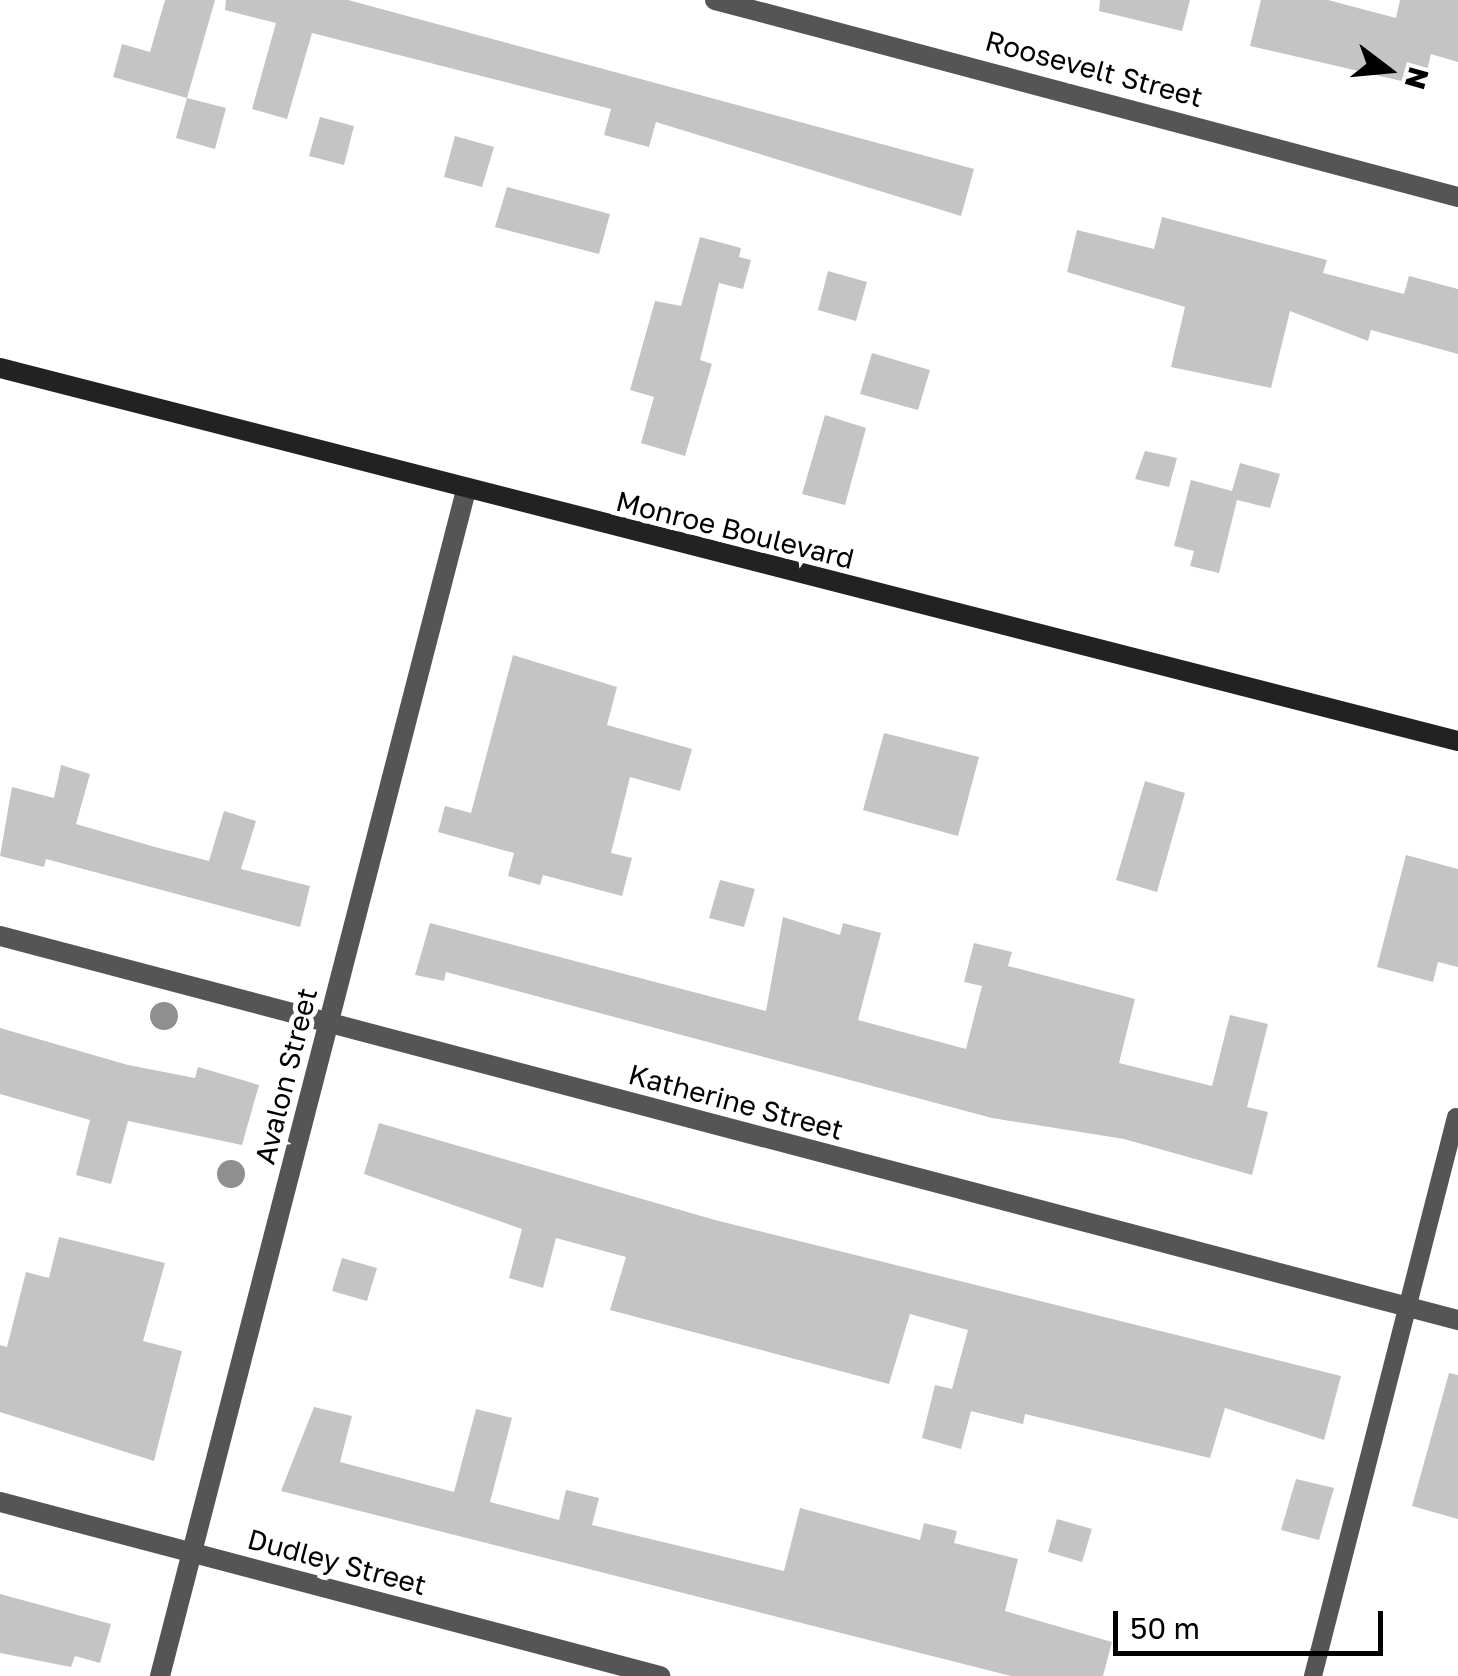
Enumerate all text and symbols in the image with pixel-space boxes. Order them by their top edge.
north arrow [1338,20,1438,120]
street label: Roosevelt Street [982,24,1206,114]
text: N [1399,64,1436,93]
street label: Monroe Boulevard [612,484,858,576]
street label: Avalon Street [248,984,324,1168]
street label: Katherine Street [625,1057,847,1147]
street label: Dudley Street [244,1522,430,1602]
scale bar [1118,1591,1388,1653]
text: 50 m [1130,1610,1200,1646]

